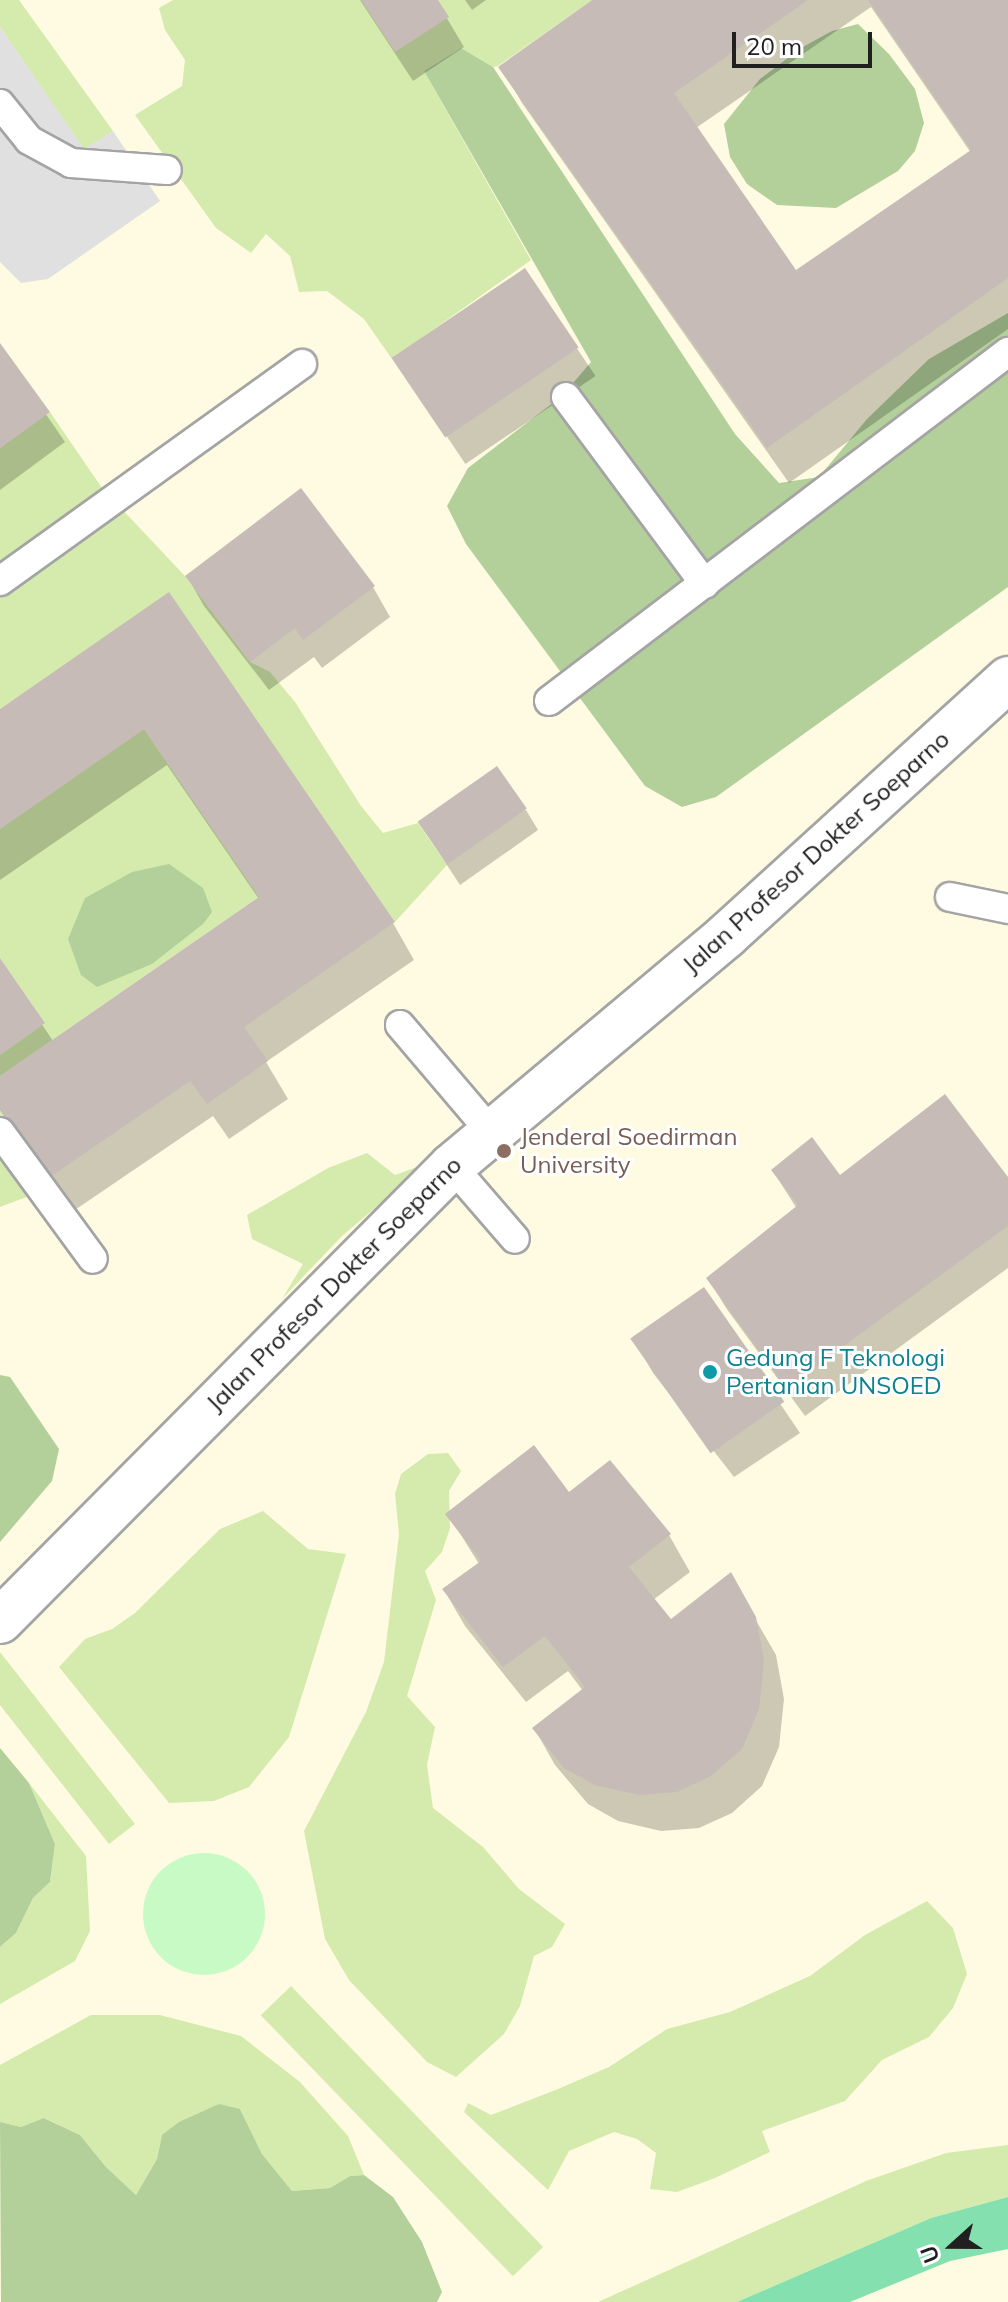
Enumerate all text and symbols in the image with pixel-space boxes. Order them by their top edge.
scale bar [736,16,876,66]
text: 20 m [746,31,802,61]
street label: Jalan Profesor Dokter Soeparno [677,725,955,979]
place label: Jenderal Soedirman University [520,1123,738,1179]
marker: Jenderal Soedirman University [495,1142,513,1160]
street label: Jalan Profesor Dokter Soeparno [201,1151,467,1417]
place label: Gedung F Teknologi Pertanian UNSOED [726,1344,945,1400]
marker: Gedung F Teknologi Pertanian UNSOED [701,1363,719,1381]
north arrow [912,2206,992,2286]
text: U [914,2242,946,2267]

